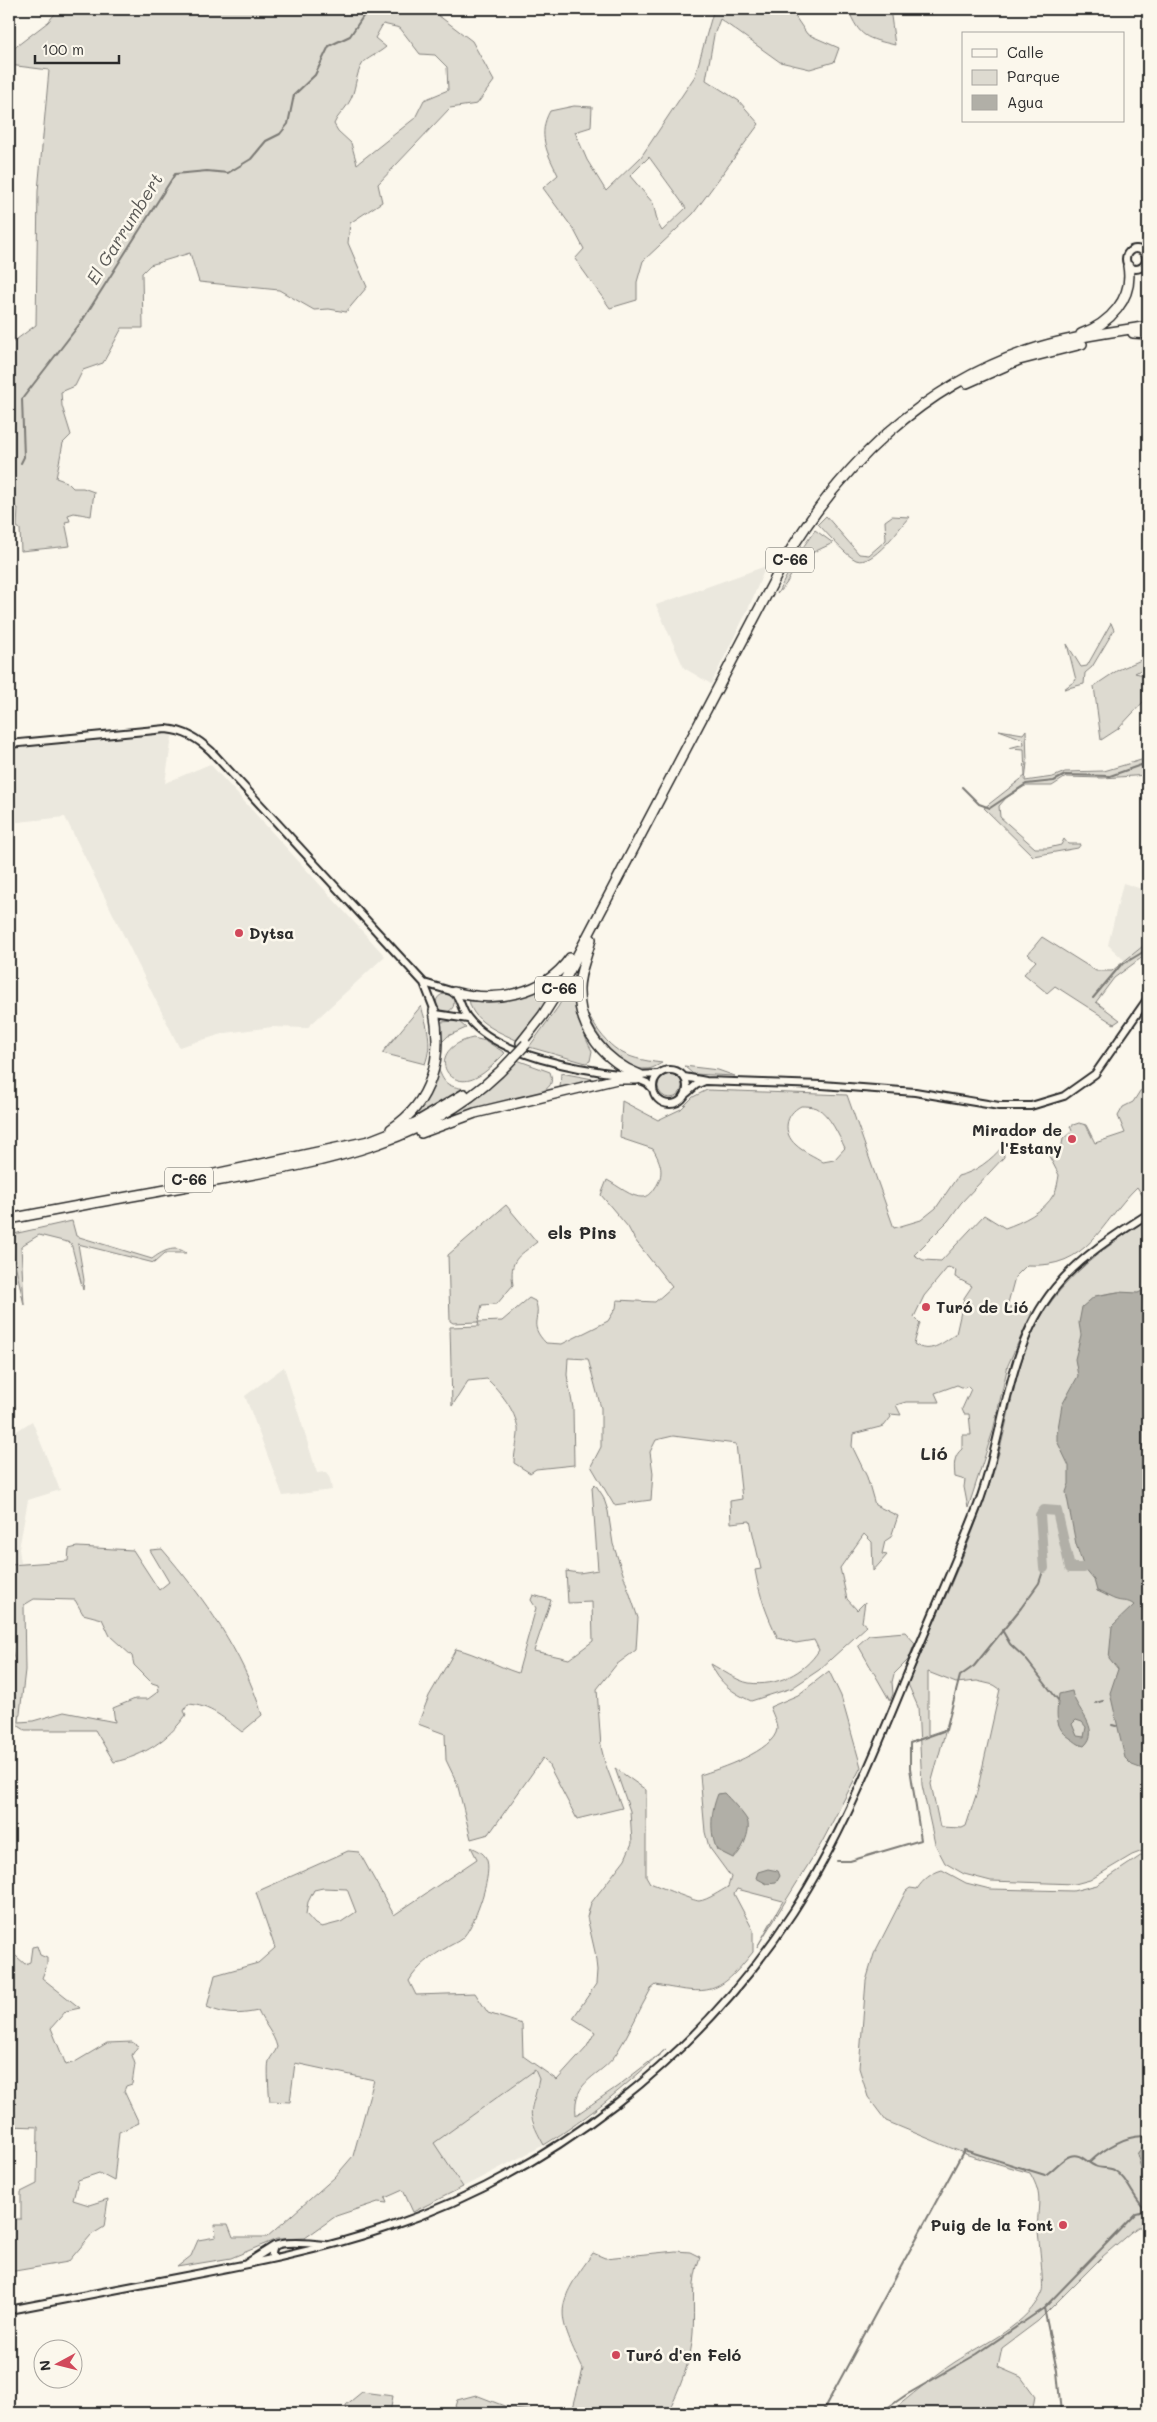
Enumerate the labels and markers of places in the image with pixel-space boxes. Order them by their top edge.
place label: Dytsa [249,922,294,943]
marker: Dytsa [233,927,245,939]
place label: Mirador de l'Estany [972,1119,1062,1158]
marker: Mirador de l'Estany [1066,1133,1078,1145]
place label: Turó de Lió [936,1296,1029,1317]
marker: Turó de Lió [920,1301,932,1313]
place label: Puig de la Font [931,2214,1053,2235]
marker: Puig de la Font [1057,2219,1069,2231]
place label: Turó d'en Feló [626,2344,741,2365]
marker: Turó d'en Feló [610,2349,622,2361]

